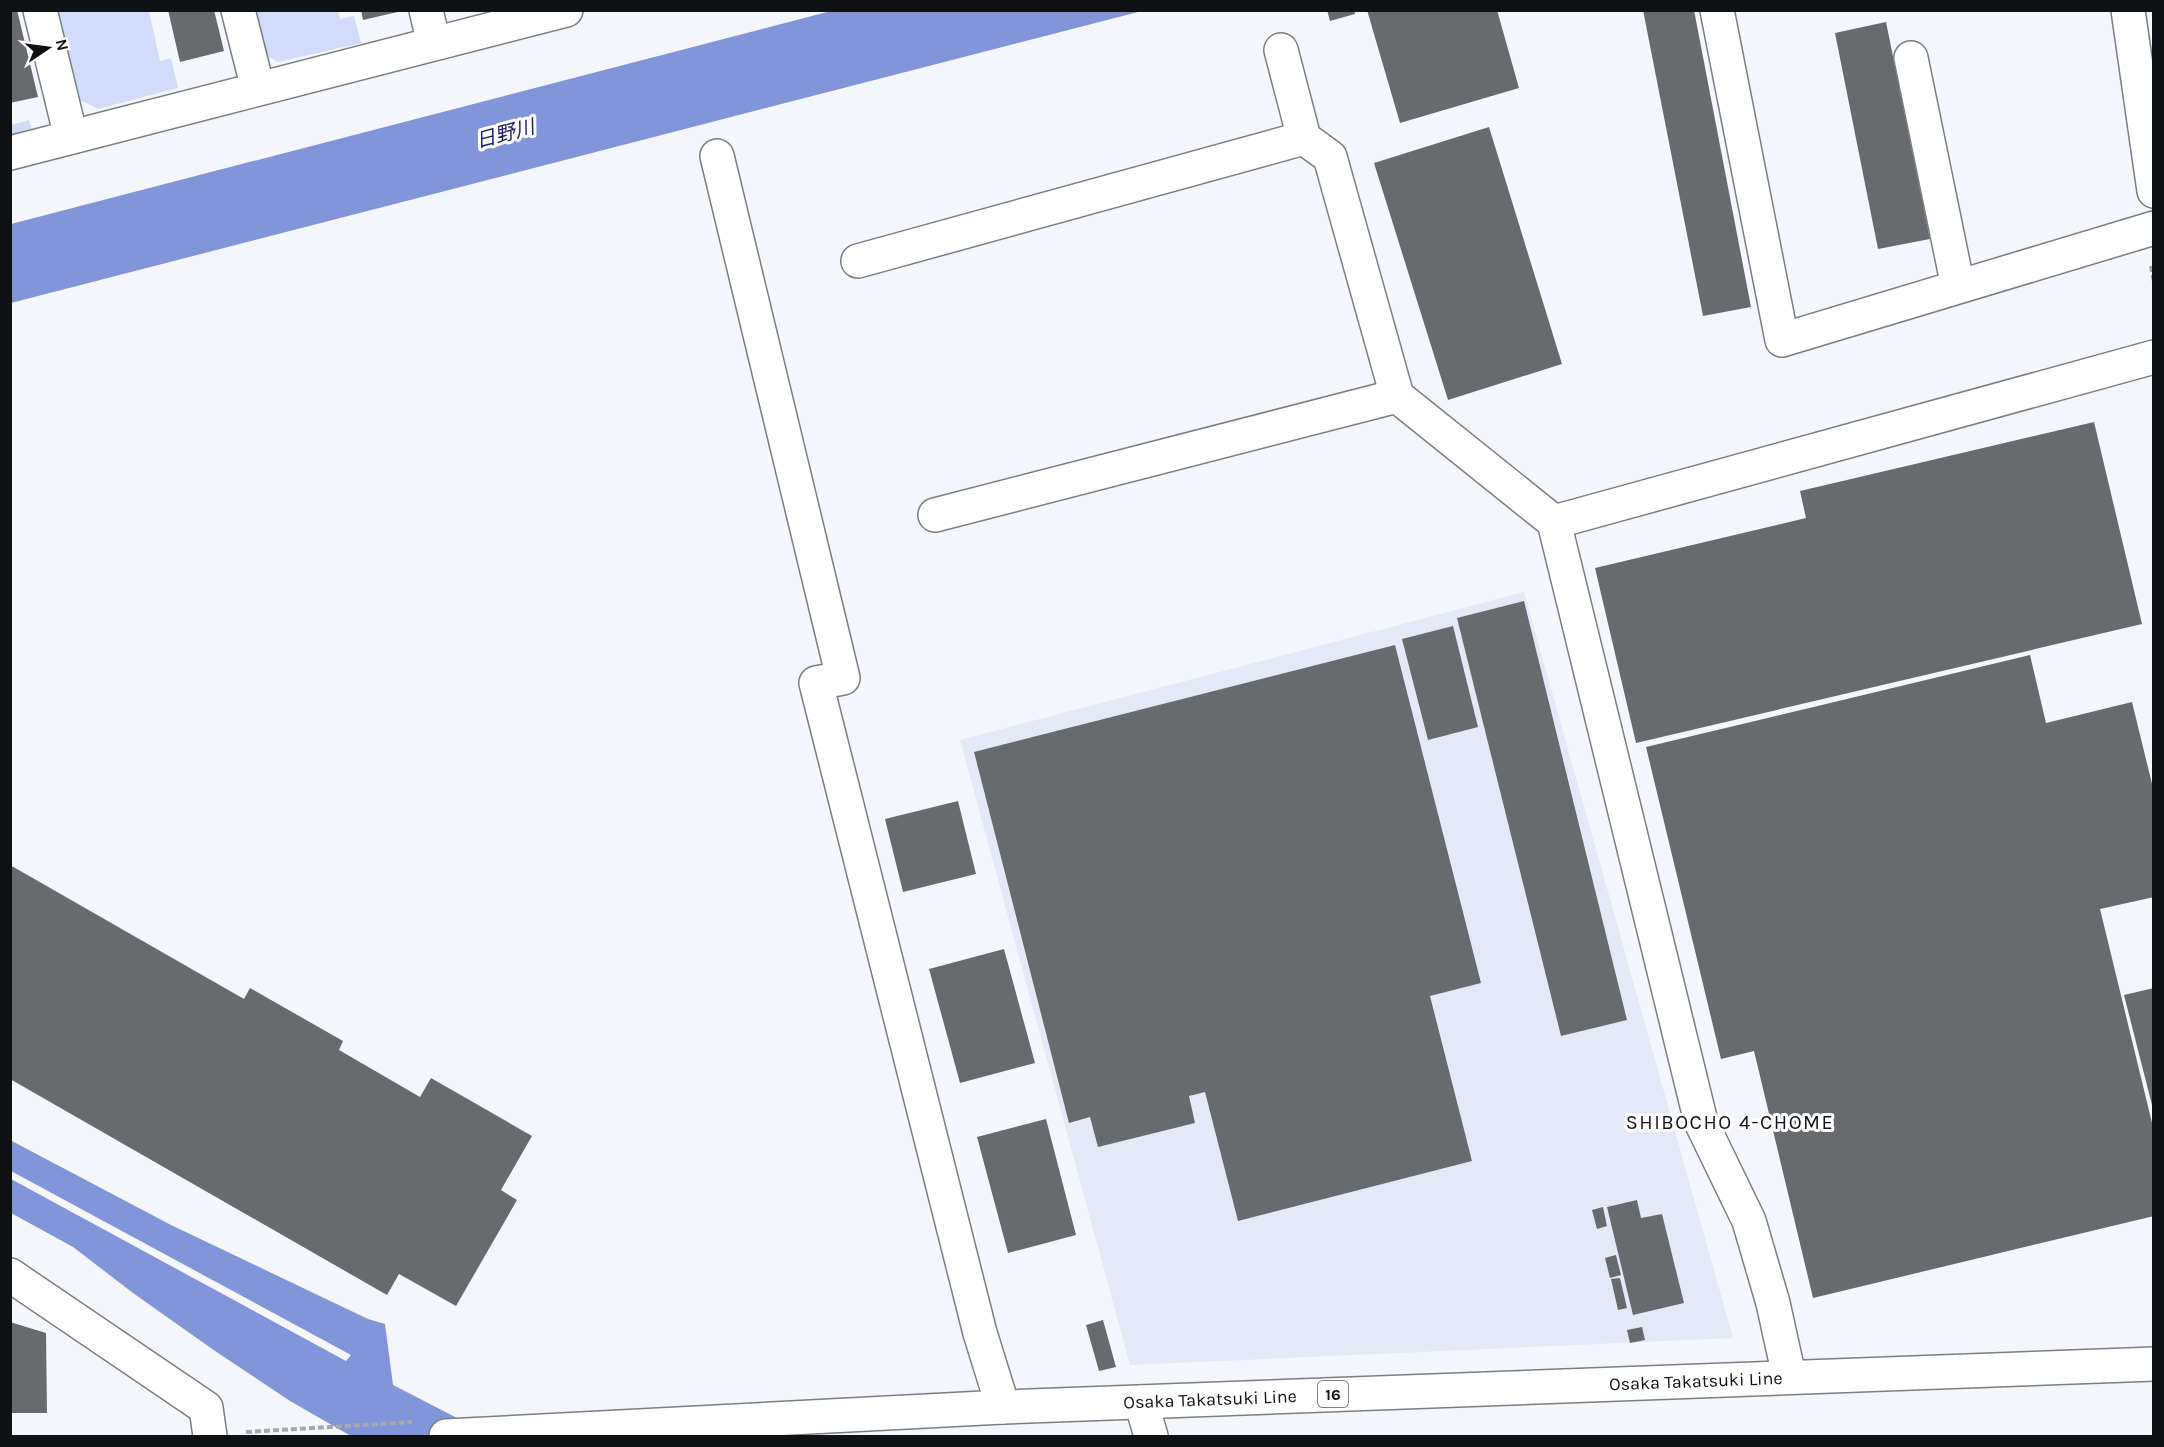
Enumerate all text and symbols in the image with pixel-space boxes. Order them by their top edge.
north arrow [18,18,78,78]
text: N [52,37,73,52]
water label: 日野川 [473,115,539,153]
district label: SHIBOCHO 4-CHOME [1626,1111,1834,1134]
street label: Osaka Takatsuki Line [1609,1367,1783,1395]
road number: 16 [1318,1381,1348,1407]
street label: Osaka Takatsuki Line [1123,1385,1297,1413]

